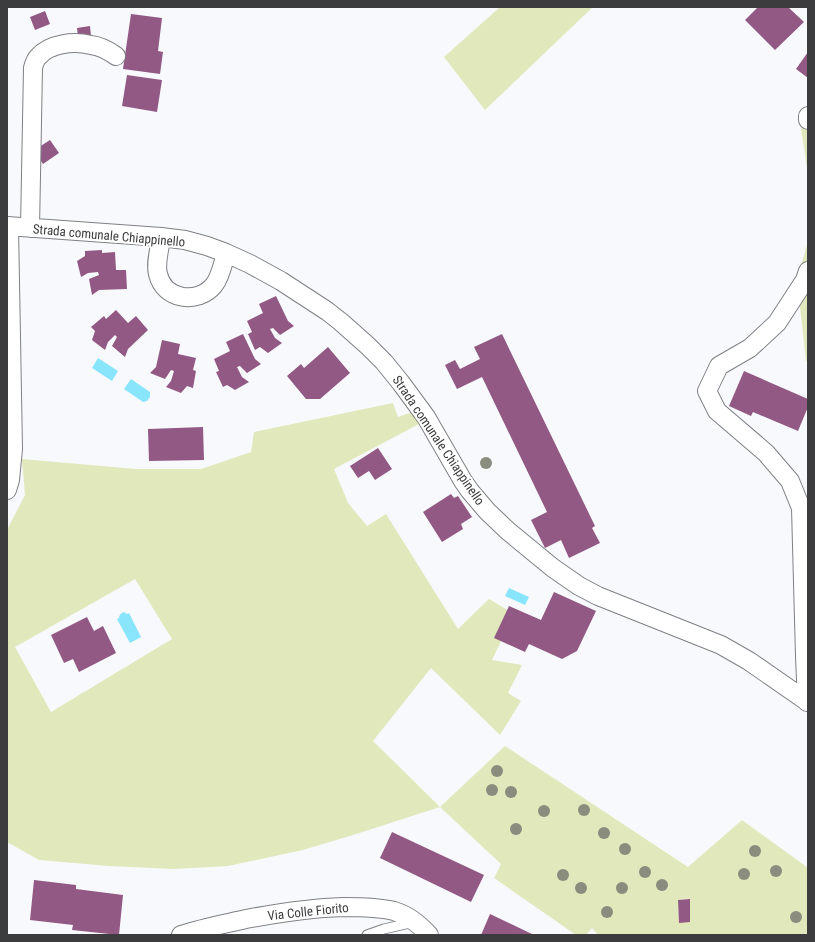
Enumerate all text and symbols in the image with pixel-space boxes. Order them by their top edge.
street label: Strada comunale Chiappinello [32,221,186,250]
street label: Strada comunale Chiappinello [390,373,488,508]
street label: Via Colle Fiorito [267,900,349,923]

